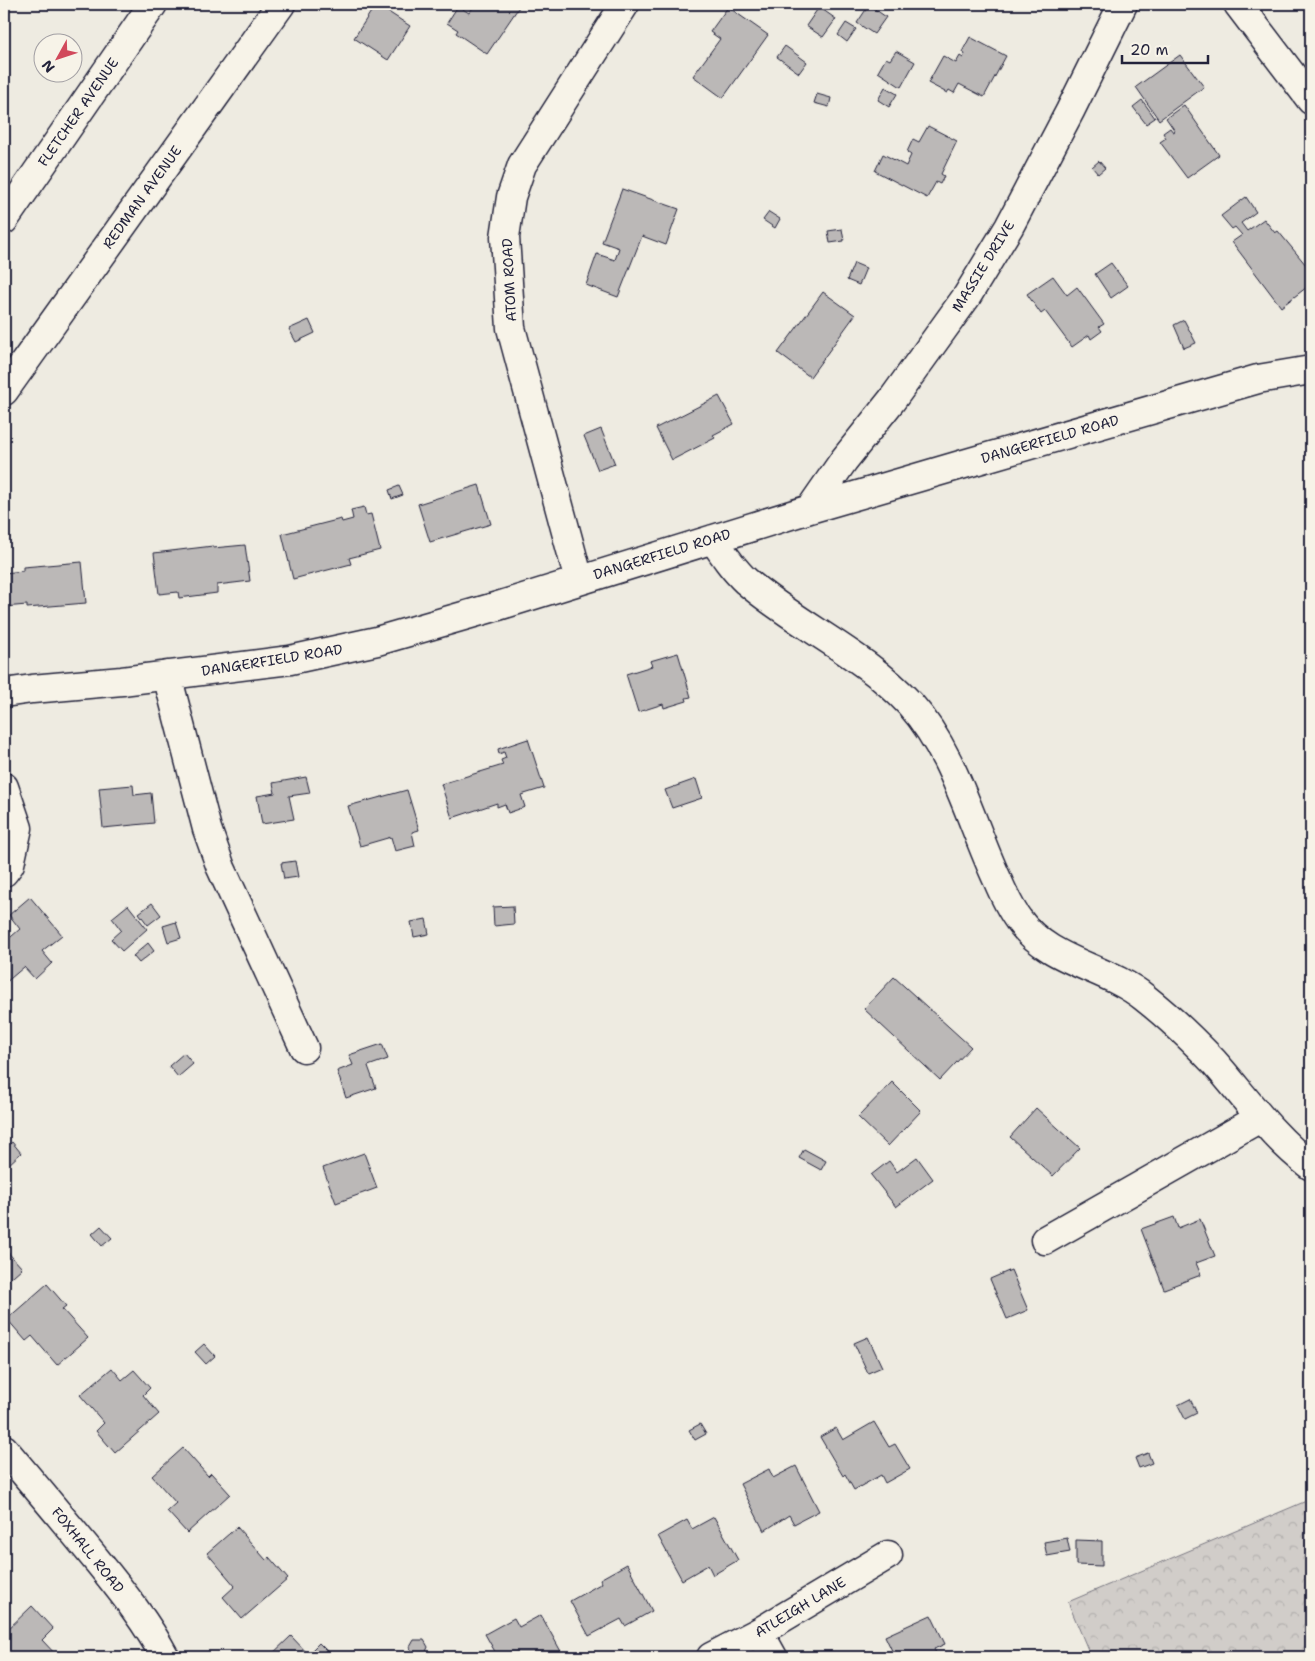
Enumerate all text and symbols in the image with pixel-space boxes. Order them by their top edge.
north arrow [32,32,82,82]
scale bar [1122,32,1209,64]
text: 20 m [1130,40,1169,60]
street label: FLETCHER AVENUE [34,54,122,170]
street label: REDMAN AVENUE [99,142,186,252]
street label: MASSIE DRIVE [948,217,1019,315]
street label: ATOM ROAD [498,238,520,322]
street label: DANGERFIELD ROAD [979,411,1121,467]
street label: DANGERFIELD ROAD [591,525,733,583]
street label: DANGERFIELD ROAD [200,640,344,680]
street label: FOXHALL ROAD [48,1503,128,1597]
street label: ATLEIGH LANE [751,1573,849,1641]

